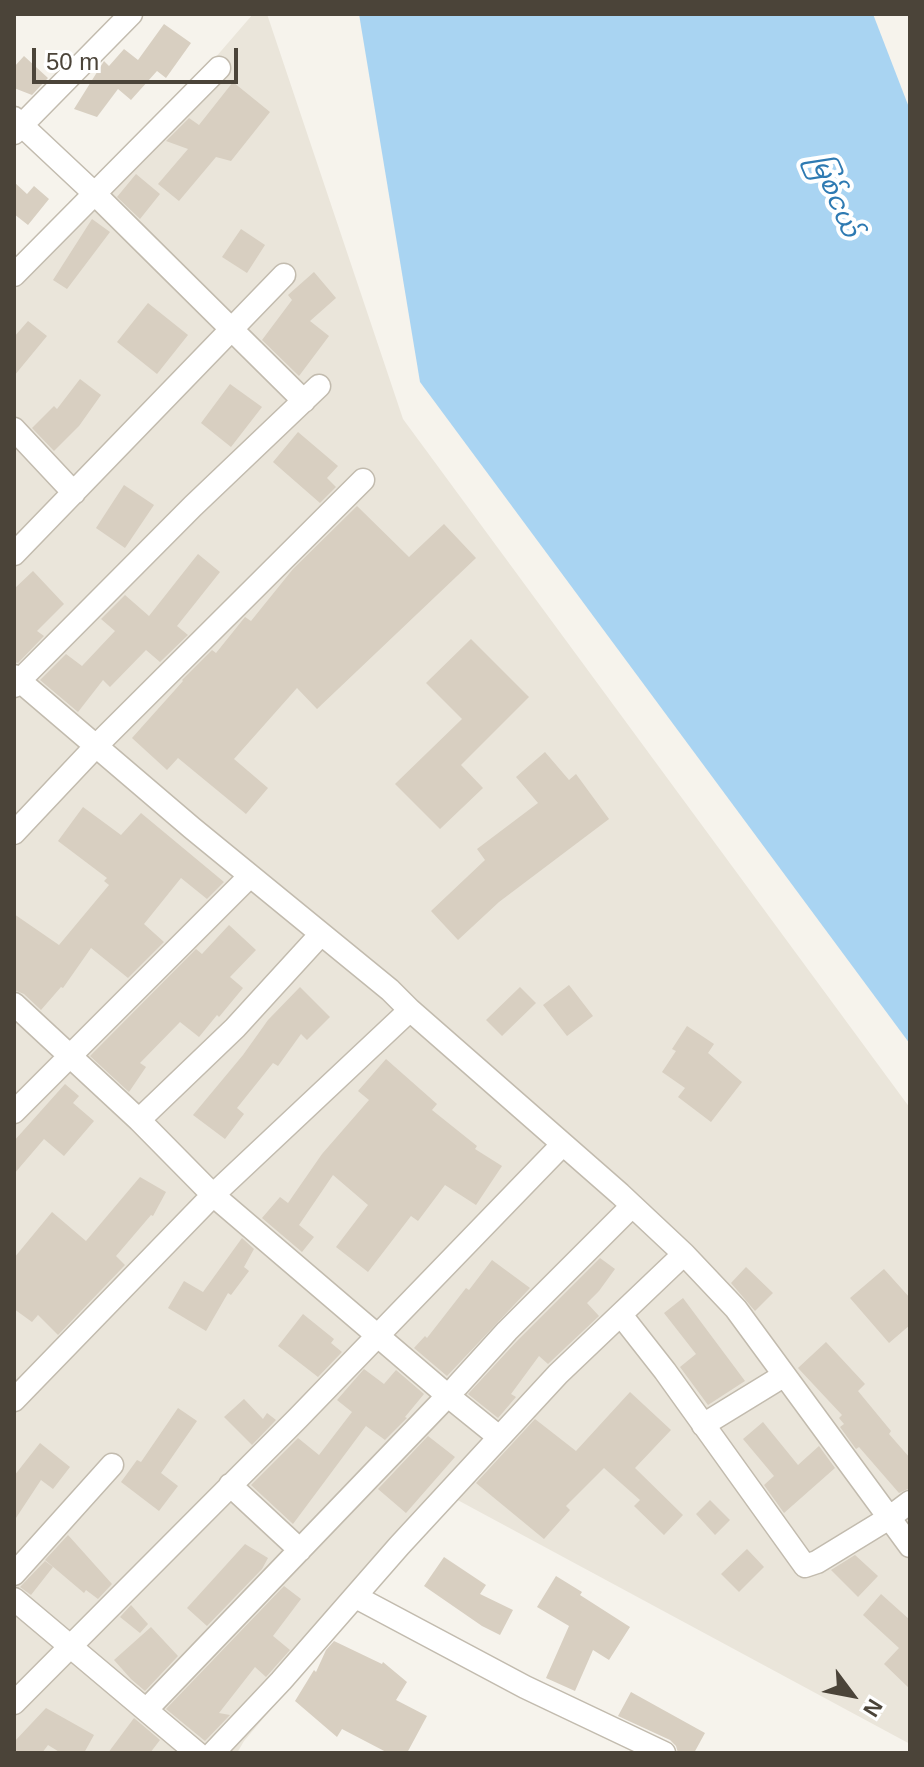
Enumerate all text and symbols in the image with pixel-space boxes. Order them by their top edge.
scale bar [36,32,242,82]
text: 50 m [46,48,99,75]
water label: မြစ်ငယ် [803,150,865,242]
north arrow [812,1655,892,1735]
text: N [858,1695,888,1721]

